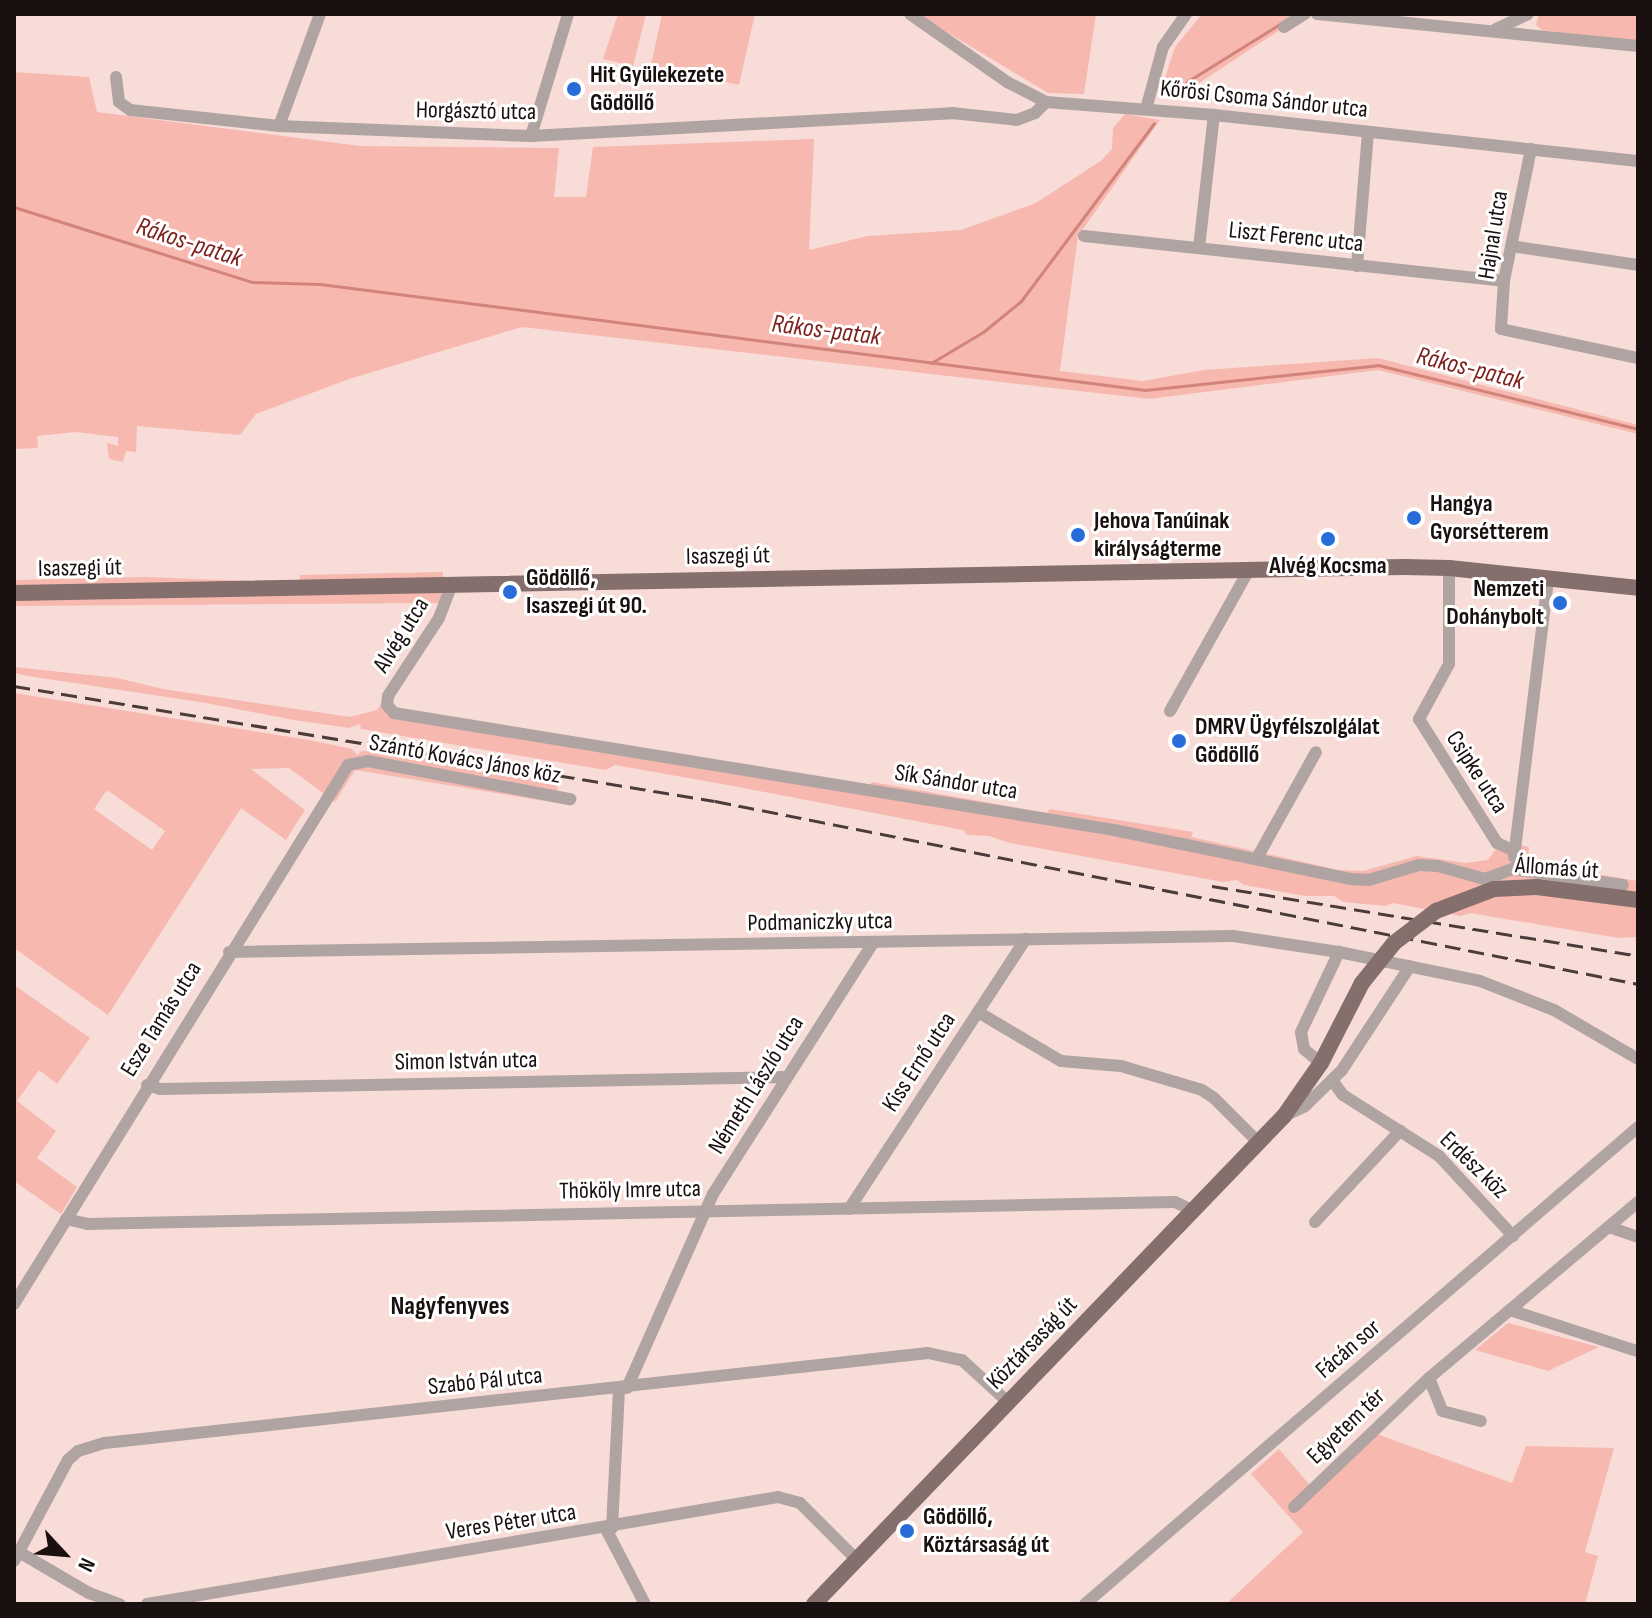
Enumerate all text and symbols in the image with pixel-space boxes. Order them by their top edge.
place label: Hit Gyülekezete Gödöllő [590,61,724,117]
street label: Kőrösi Csoma Sándor utca [1159,74,1369,124]
marker: Hit Gyülekezete Gödöllő [565,80,583,98]
street label: Horgásztó utca [416,96,536,126]
street label: Hajnal utca [1472,189,1514,281]
water label: Rákos-patak [132,211,246,275]
street label: Liszt Ferenc utca [1227,216,1365,258]
water label: Rákos-patak [770,309,882,353]
water label: Rákos-patak [1413,341,1527,397]
place label: Hangya Gyorsétterem [1430,490,1549,546]
place label: Jehova Tanúinak királyságterme [1094,507,1229,563]
marker: Hangya Gyorsétterem [1405,509,1423,527]
marker: Jehova Tanúinak királyságterme [1069,526,1087,544]
marker: Alvég Kocsma [1319,530,1337,548]
street label: Isaszegi út [686,541,770,571]
place label: Alvég Kocsma [1269,552,1387,580]
street label: Isaszegi út [38,553,122,583]
place label: Gödöllő, Isaszegi út 90. [526,564,647,620]
place label: Nemzeti Dohánybolt [1446,575,1544,631]
marker: Gödöllő, Isaszegi út 90. [501,583,519,601]
street label: Alvég utca [367,592,435,678]
marker: Nemzeti Dohánybolt [1551,594,1569,612]
place label: DMRV Ügyfélszolgálat Gödöllő [1195,713,1380,769]
street label: Csipke utca [1440,725,1514,819]
street label: Szántó Kovács János köz [367,728,563,790]
marker: DMRV Ügyfélszolgálat Gödöllő [1170,732,1188,750]
street label: Sík Sándor utca [893,758,1019,806]
street label: Állomás út [1514,851,1600,885]
street label: Podmaniczky utca [747,906,893,938]
street label: Esze Tamás utca [114,956,208,1082]
street label: Kiss Ernő utca [876,1007,962,1117]
street label: Németh László utca [702,1011,810,1159]
street label: Simon István utca [394,1045,538,1077]
street label: Erdész köz [1434,1125,1514,1205]
street label: Thököly Imre utca [559,1174,701,1206]
district label: Nagyfenyves [390,1291,510,1323]
street label: Köztársaság út [981,1291,1083,1395]
street label: Fácán sor [1310,1313,1386,1385]
street label: Szabó Pál utca [426,1361,544,1401]
street label: Egyetem tér [1301,1382,1391,1470]
street label: Veres Péter utca [444,1498,578,1546]
place label: Gödöllő, Köztársaság út [923,1503,1049,1559]
north arrow [24,1514,104,1594]
marker: Gödöllő, Köztársaság út [898,1522,916,1540]
text: N [71,1554,101,1576]

